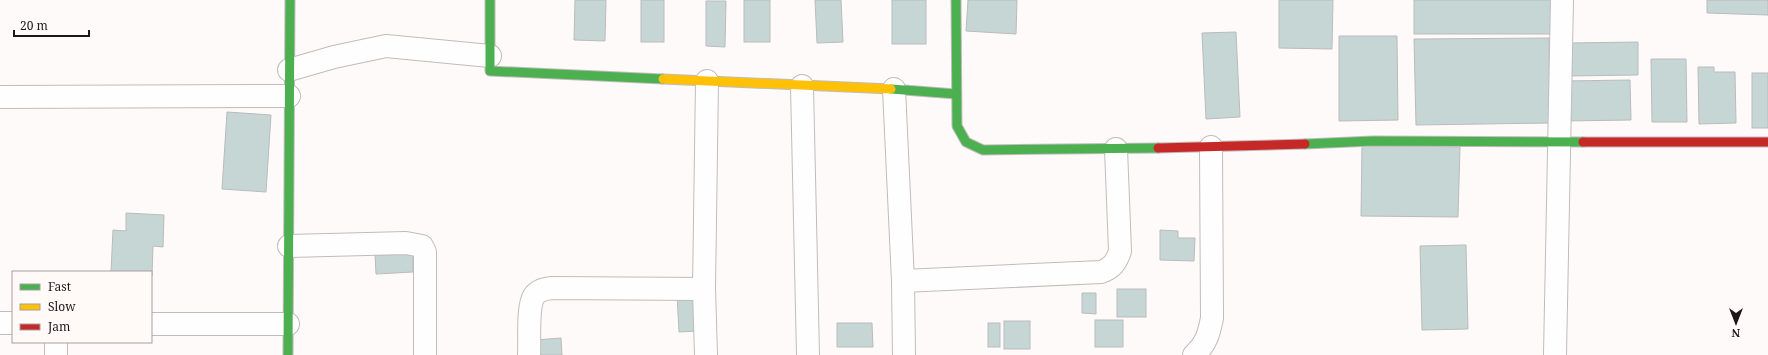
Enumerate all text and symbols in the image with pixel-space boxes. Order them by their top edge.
scale bar [14,12,89,38]
text: 20 m [20,17,48,34]
legend [12,271,152,343]
text: Fast [48,278,71,295]
text: Slow [48,298,76,315]
north arrow [1716,303,1756,343]
text: Jam [47,318,70,335]
text: N [1731,326,1740,341]

